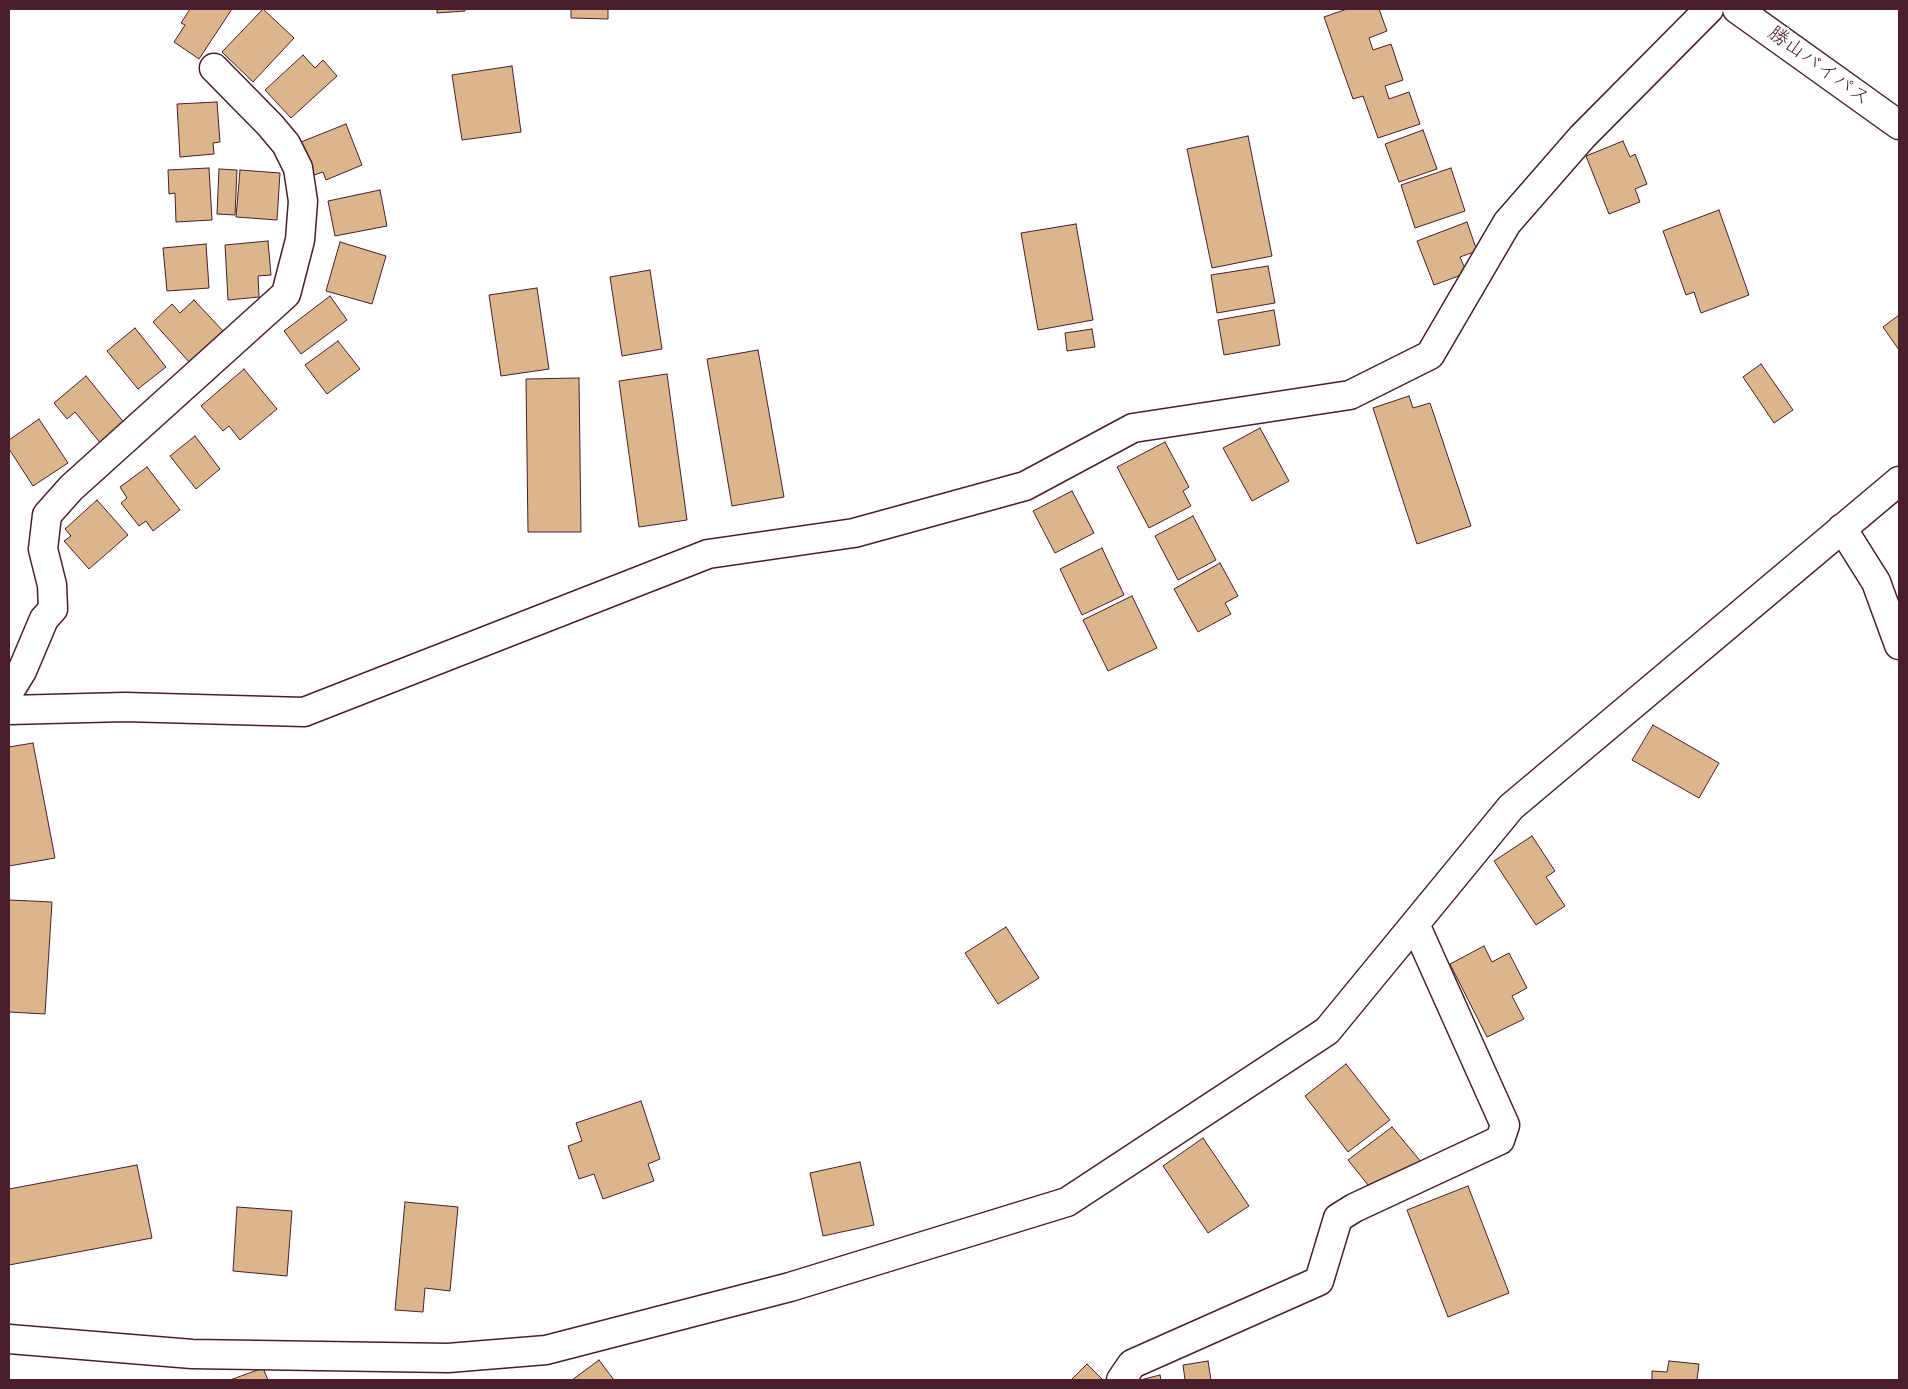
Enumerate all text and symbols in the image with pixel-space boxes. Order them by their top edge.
street label: 勝山バイパス [1762,22,1874,112]

